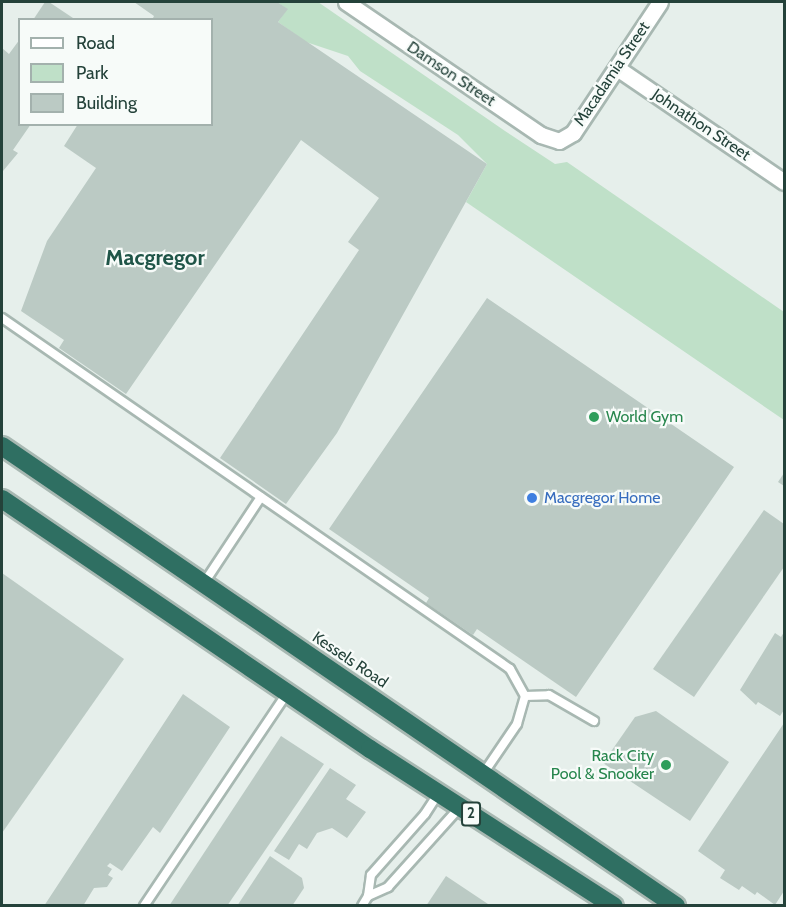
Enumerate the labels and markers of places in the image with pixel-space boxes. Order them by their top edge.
place label: World Gym [606,407,683,427]
marker: World Gym [587,410,601,424]
place label: Macgregor Home [544,488,660,508]
marker: Macgregor Home [525,491,539,505]
place label: Rack City Pool & Snooker [551,746,654,784]
marker: Rack City Pool & Snooker [659,758,673,772]

